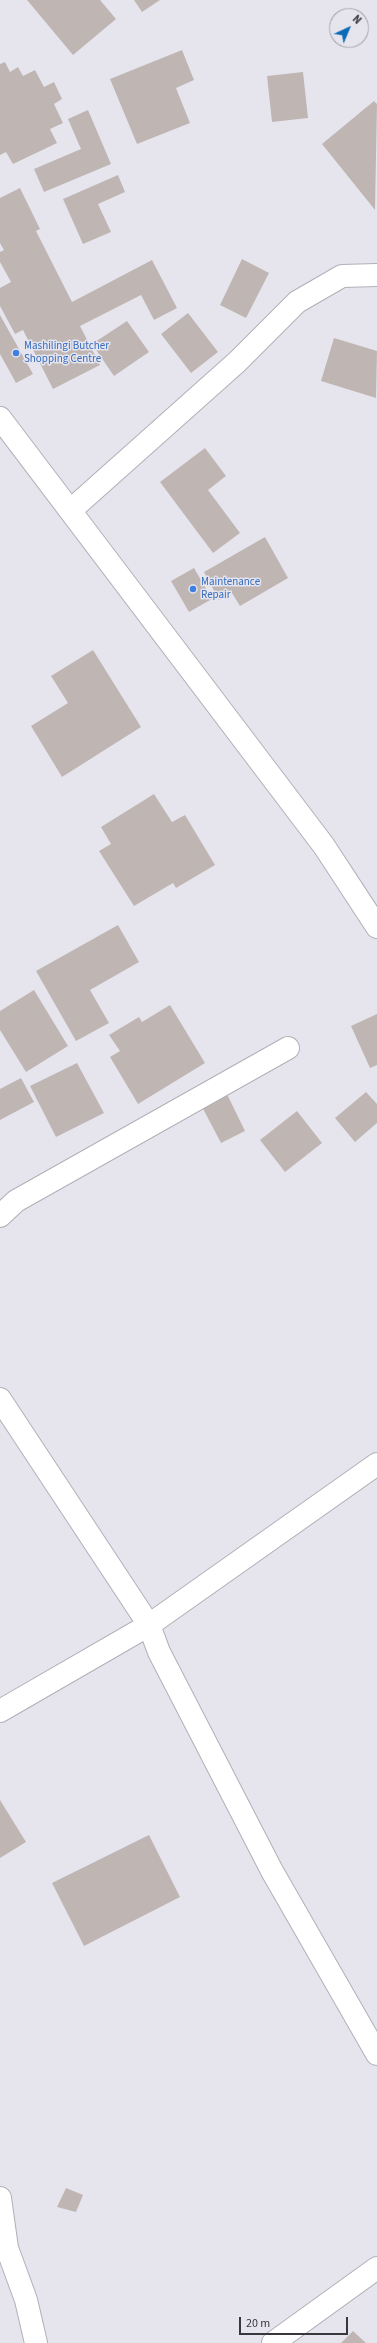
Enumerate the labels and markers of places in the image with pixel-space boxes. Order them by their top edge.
place label: Mashilingi Butcher Shopping Centre [24,340,109,366]
marker: Mashilingi Butcher Shopping Centre [11,348,21,358]
place label: Maintenance Repair [201,576,260,602]
marker: Maintenance Repair [188,584,198,594]

